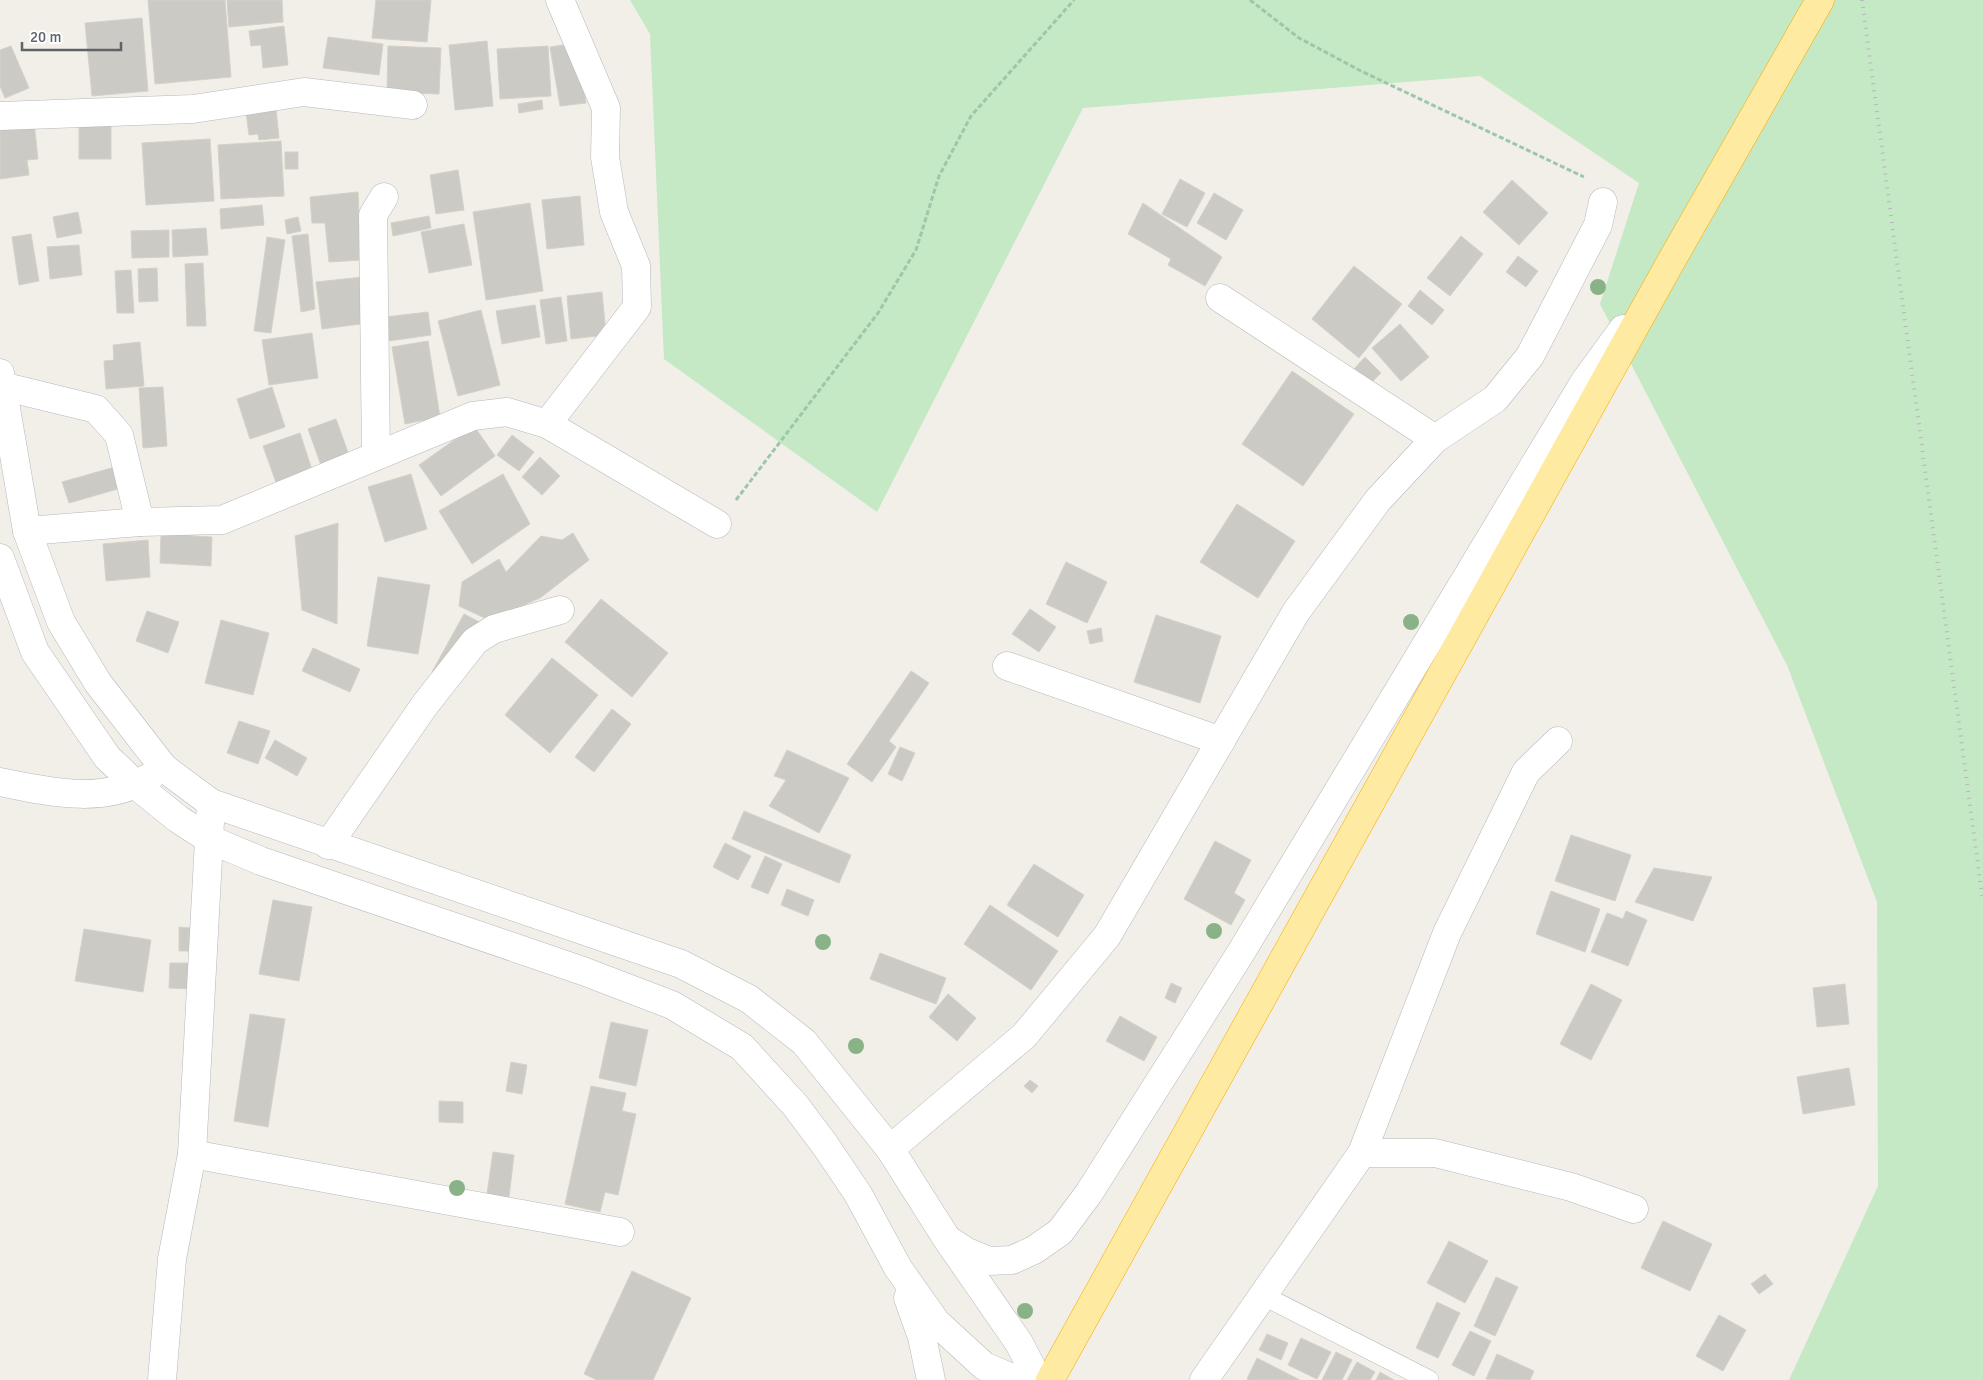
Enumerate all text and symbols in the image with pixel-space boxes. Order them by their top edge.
scale bar [22,20,121,52]
text: 20 m [30,28,61,46]

